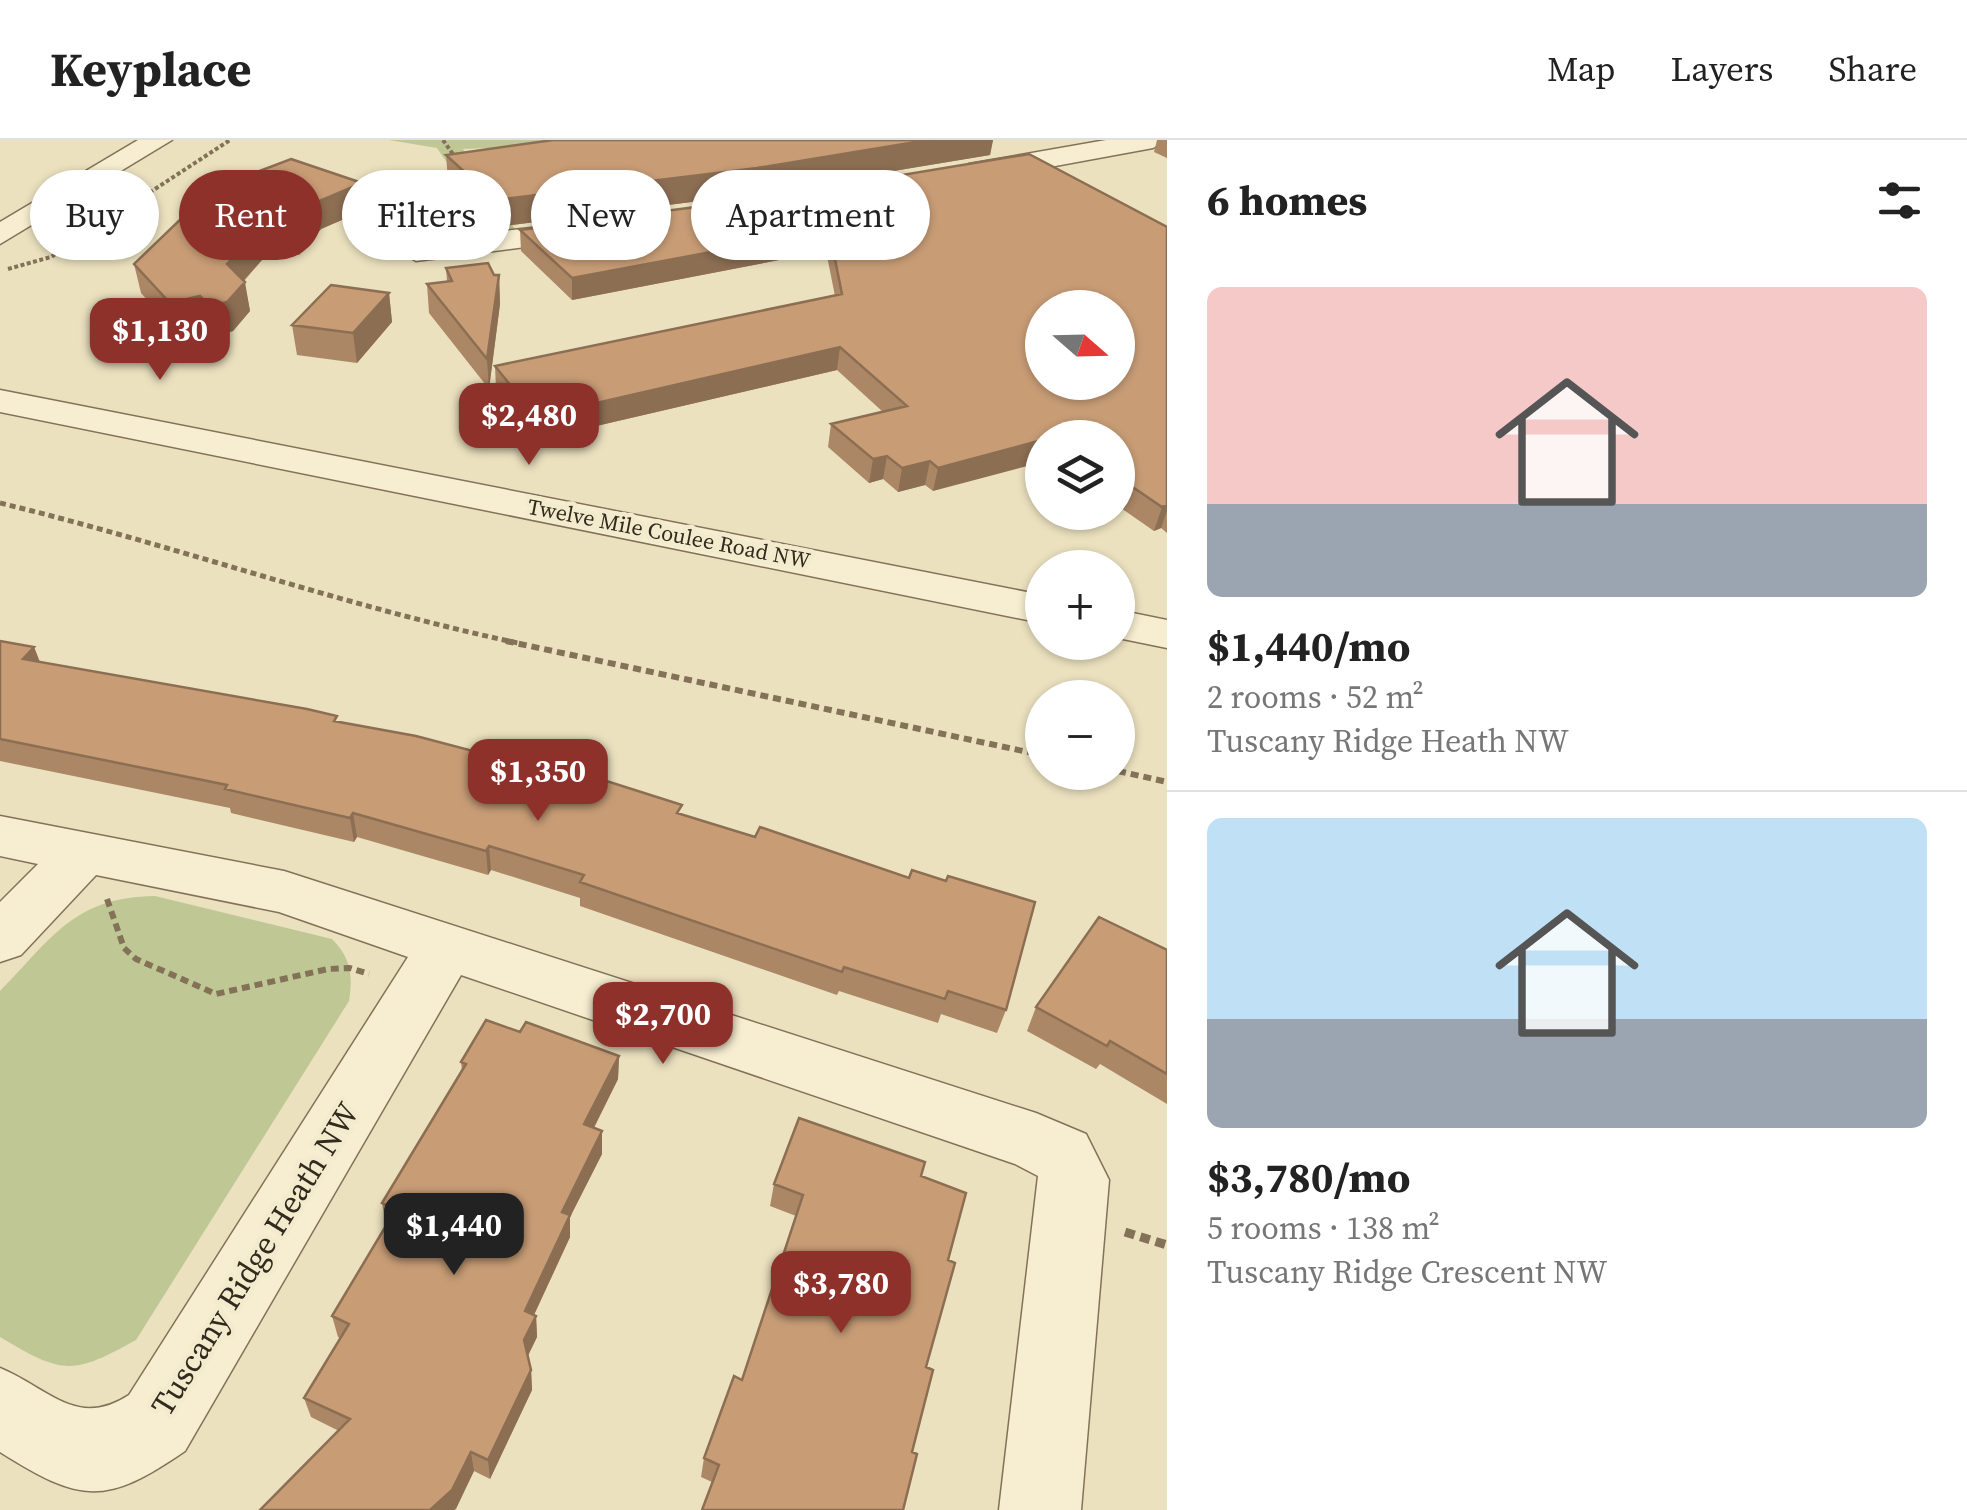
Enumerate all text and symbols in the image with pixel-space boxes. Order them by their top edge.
text: Keyplace [50,36,251,102]
text: Map [1547,45,1615,93]
text: Layers [1670,45,1773,93]
text: Share [1828,45,1917,93]
chip: Buy [30,170,159,260]
chip: Rent [179,170,322,260]
chip: Filters [342,170,511,260]
chip: New [531,170,671,260]
chip: Apartment [691,170,930,260]
text: 6 homes [1207,171,1367,229]
icon: filters [1872,173,1927,228]
north arrow [1025,290,1135,400]
map controls [1025,290,1135,790]
pin: $1,130 [79,298,241,383]
text: $1,130 [112,308,208,352]
icon: home [1477,352,1657,532]
pin: $2,480 [448,383,610,468]
text: $2,480 [481,393,577,437]
button: layers [1025,420,1135,530]
street label: Twelve Mile Coulee Road NW [525,491,813,575]
button: + [1025,550,1135,660]
text: $1,440/mo [1207,617,1410,675]
text: 2 rooms · 52 m² [1207,675,1424,719]
button: − [1025,680,1135,790]
text: Tuscany Ridge Heath NW [1207,719,1569,763]
pin: $1,350 [457,739,619,824]
text: $1,350 [490,749,586,793]
icon: home [1477,883,1657,1063]
pin: $2,700 [582,982,744,1067]
text: $2,700 [615,992,711,1036]
street label: Tuscany Ridge Heath NW [141,1094,370,1424]
text: $3,780/mo [1207,1148,1410,1206]
pin: $1,440 [373,1193,535,1278]
text: $1,440 [406,1203,502,1247]
text: 5 rooms · 138 m² [1207,1206,1440,1250]
text: Tuscany Ridge Crescent NW [1207,1250,1607,1294]
pin: $3,780 [760,1251,922,1336]
text: $3,780 [793,1261,889,1305]

